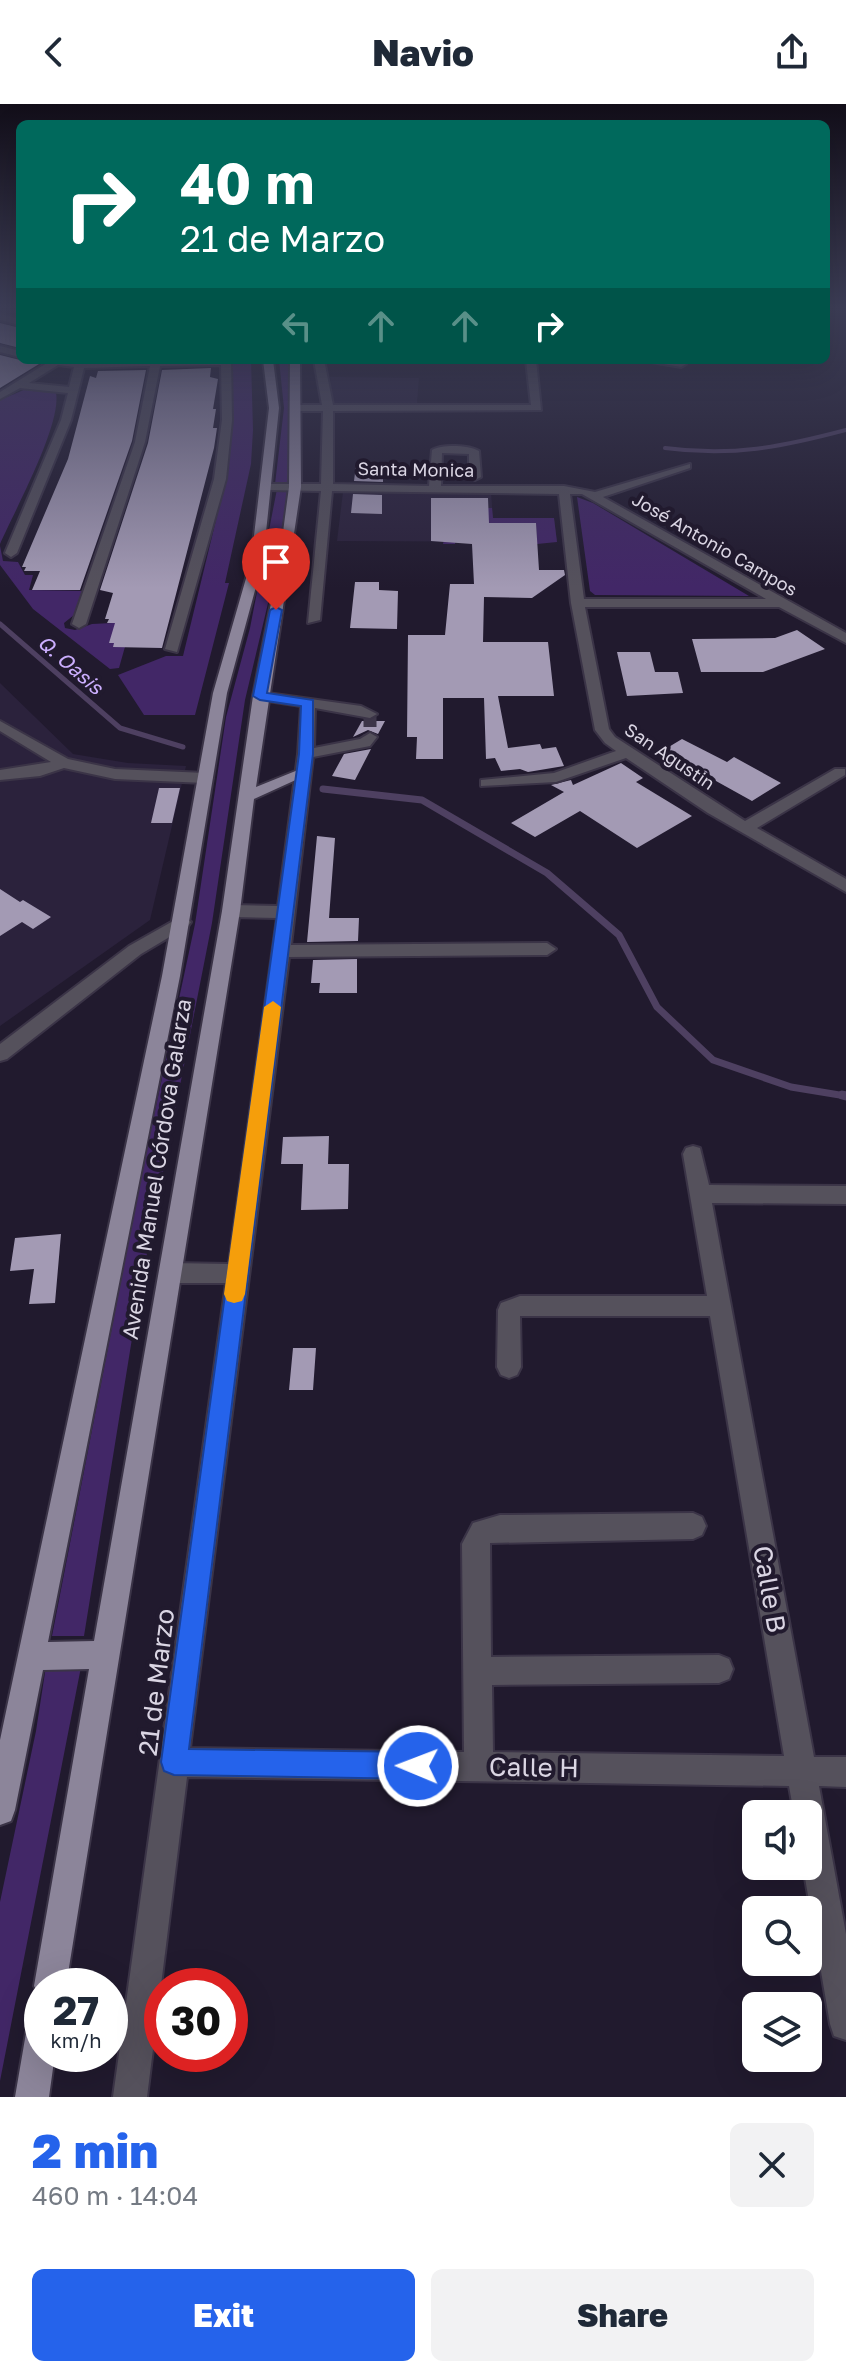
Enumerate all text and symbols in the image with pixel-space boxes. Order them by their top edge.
icon: back [32,30,76,74]
icon: share [770,30,814,74]
text: Navio [372,31,474,74]
text: 40 m [180,149,314,216]
icon: right [48,152,152,256]
text: 21 de Marzo [180,217,385,260]
icon: left [275,304,319,348]
icon: ahead [359,304,403,348]
icon: ahead [443,304,487,348]
icon: right [527,304,571,348]
street label: Santa Monica [358,457,474,481]
street label: José Antonio Campos [628,488,802,600]
pin [242,528,310,610]
icon: arrive [254,540,298,584]
water label: Q. Oasis [34,629,109,700]
street label: San Agustin [621,718,719,794]
street label: Avenida Manuel Córdova Galarza [116,997,196,1341]
street label: Calle B [747,1543,793,1635]
street label: 21 de Marzo [132,1607,180,1757]
position arrow [376,1724,460,1808]
street label: Calle H [489,1751,579,1783]
map controls [742,1800,822,2072]
button: sound [742,1800,822,1880]
button: search [742,1896,822,1976]
speed limit sign: 30 [144,1968,248,2072]
text: 27 [53,1986,99,2034]
button: layers [742,1992,822,2072]
text: km/h [51,2028,101,2052]
text: 2 min [32,2121,158,2179]
button: close [730,2123,814,2207]
text: 460 m · 14:04 [32,2180,198,2211]
button: Exit [32,2269,415,2361]
button: Share [431,2269,814,2361]

